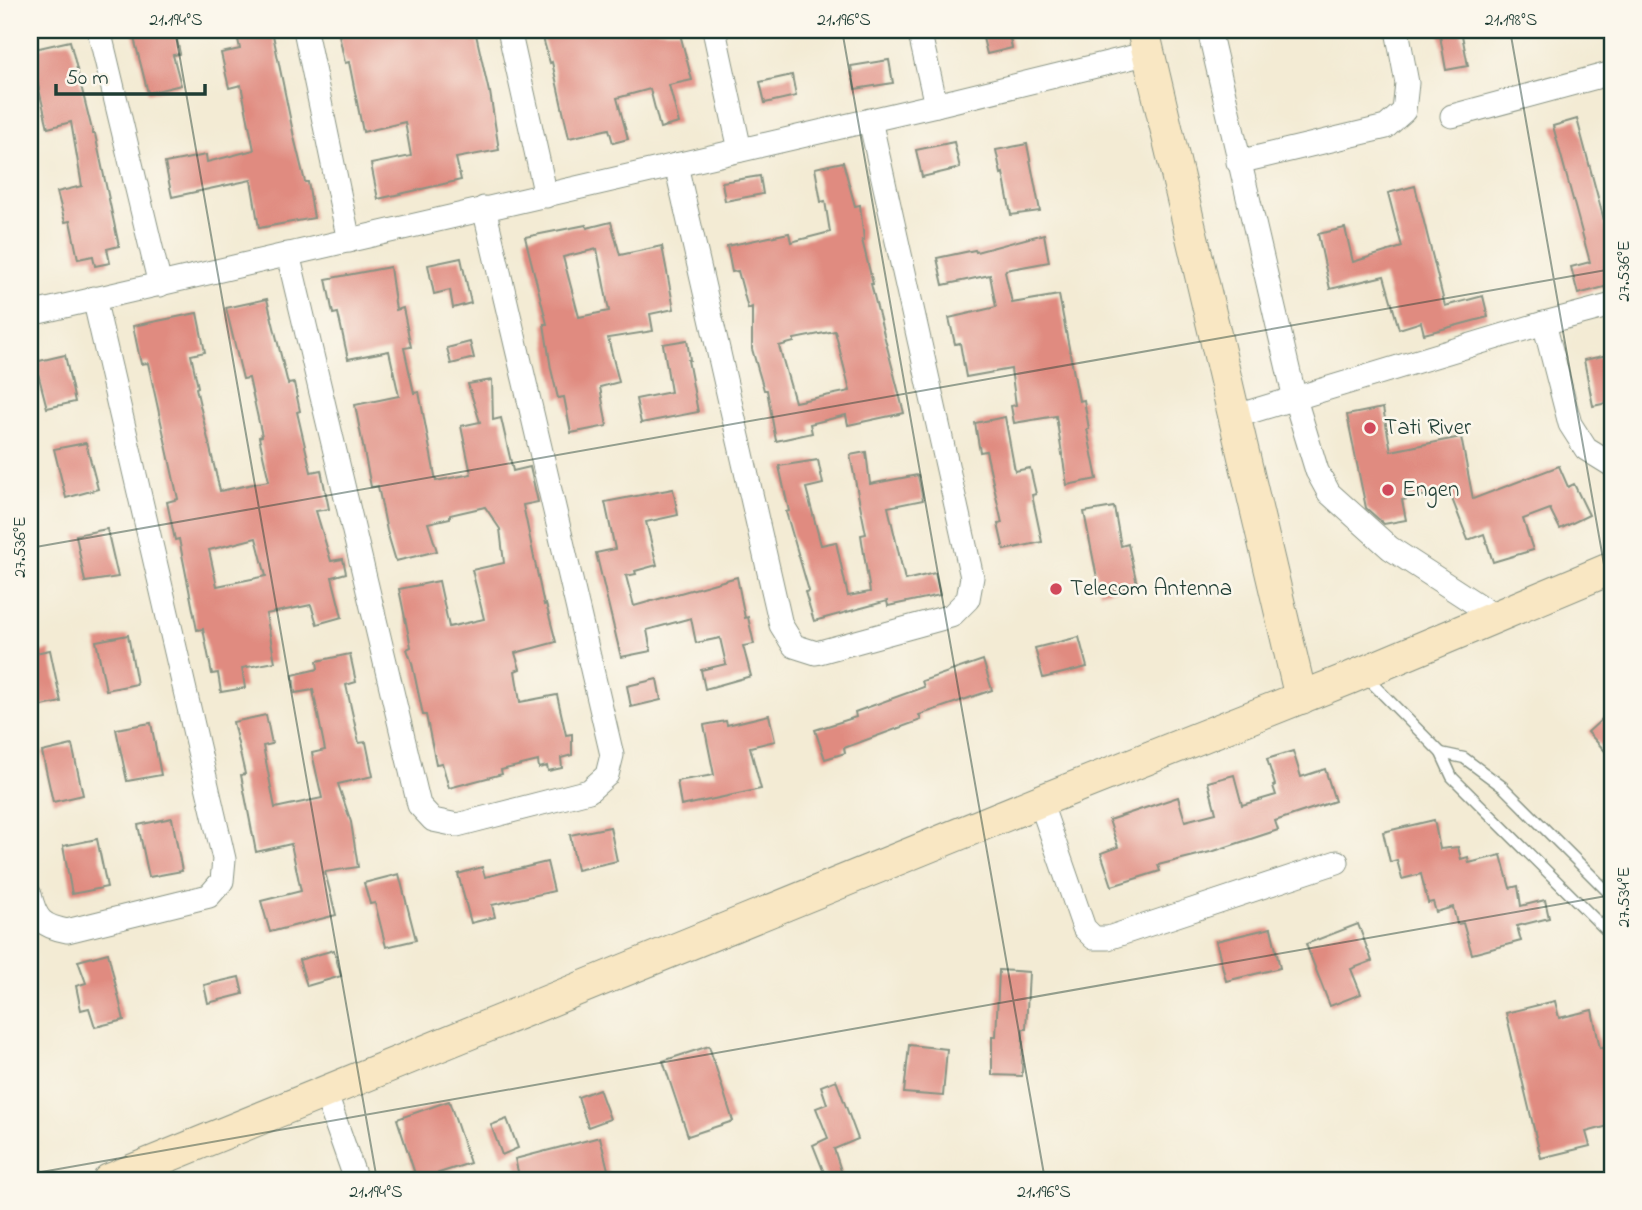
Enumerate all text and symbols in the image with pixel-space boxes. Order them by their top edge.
text: 21.194°S [149,8,203,34]
text: 21.196°S [817,8,871,34]
text: 21.198°S [1485,8,1537,34]
scale bar [56,52,205,96]
text: 50 m [66,64,109,94]
text: 27.536°E [1612,240,1638,302]
place label: Tati River [1384,412,1472,445]
marker: Tati River [1362,420,1378,436]
place label: Engen [1402,474,1459,508]
marker: Engen [1380,482,1396,498]
text: 27.536°E [8,516,34,578]
place label: Telecom Antenna [1070,573,1232,606]
marker: Telecom Antenna [1048,581,1064,597]
text: 27.534°E [1612,866,1638,927]
text: 21.194°S [349,1180,403,1206]
text: 21.196°S [1017,1180,1071,1206]

